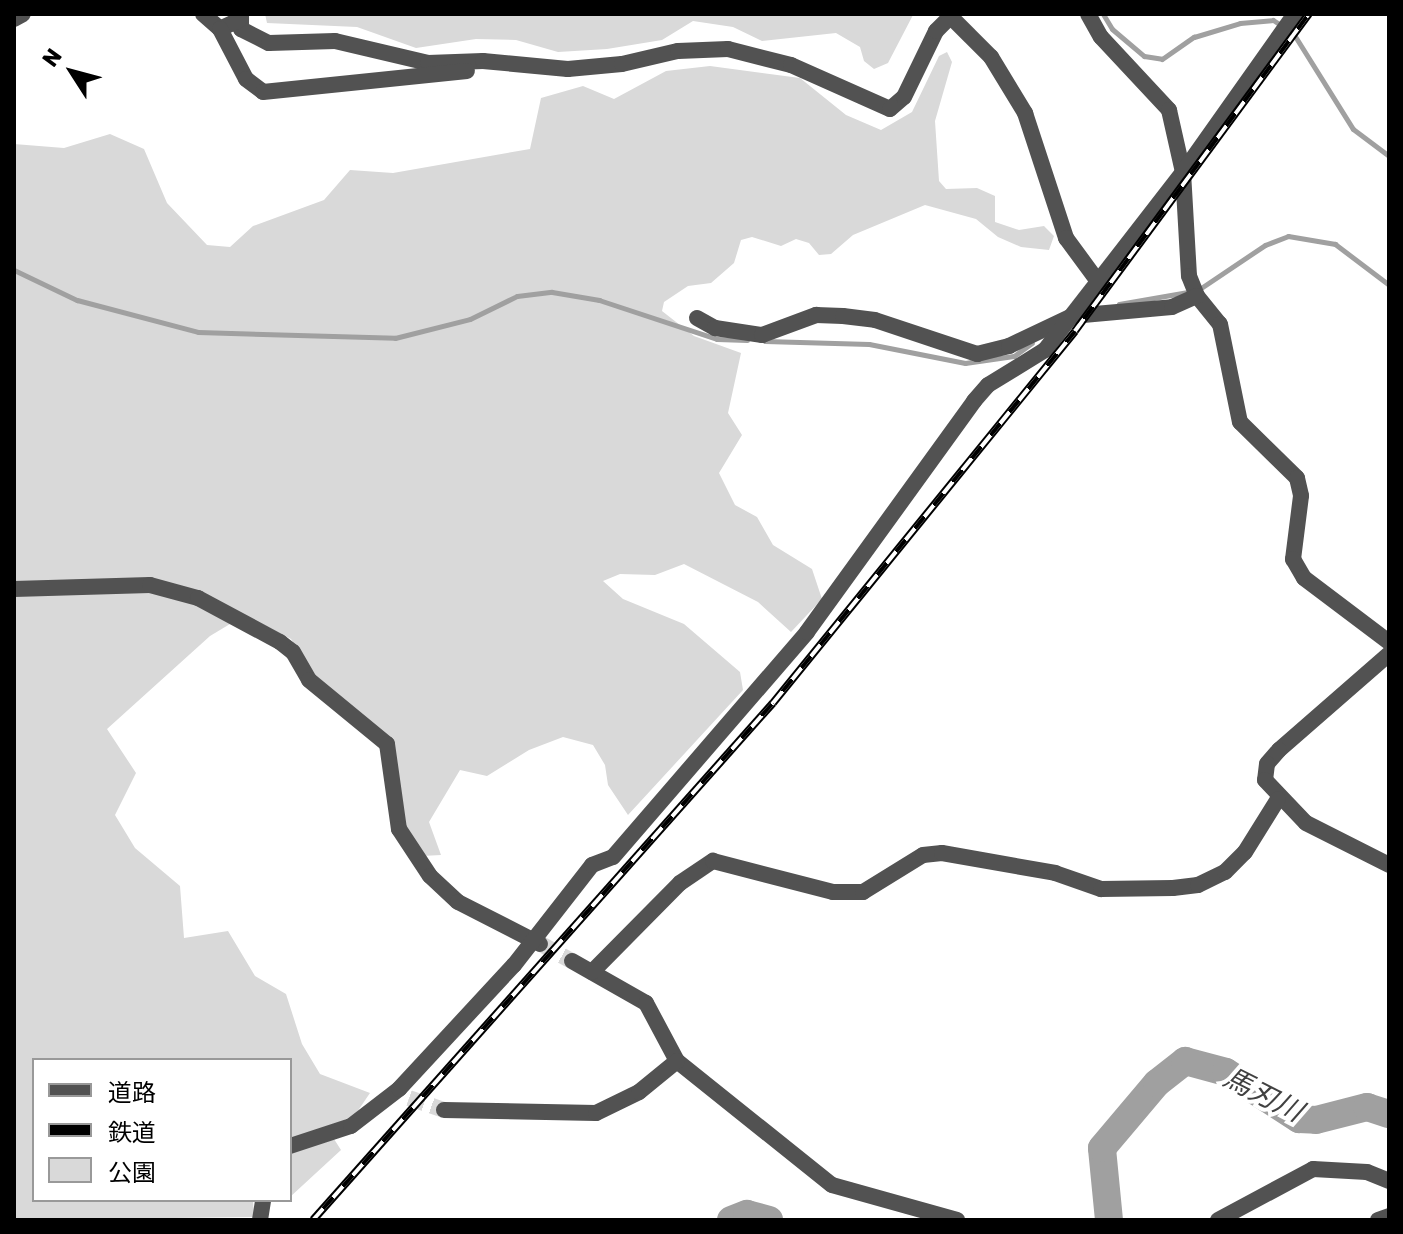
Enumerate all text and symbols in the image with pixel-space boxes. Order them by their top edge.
north arrow [32,32,112,112]
text: N [37,43,68,72]
legend [32,1058,292,1202]
water label: 馬刃川 [1218,1061,1308,1129]
text: 道路 [108,1079,156,1107]
text: 鉄道 [108,1119,156,1147]
text: 公園 [108,1159,156,1187]

